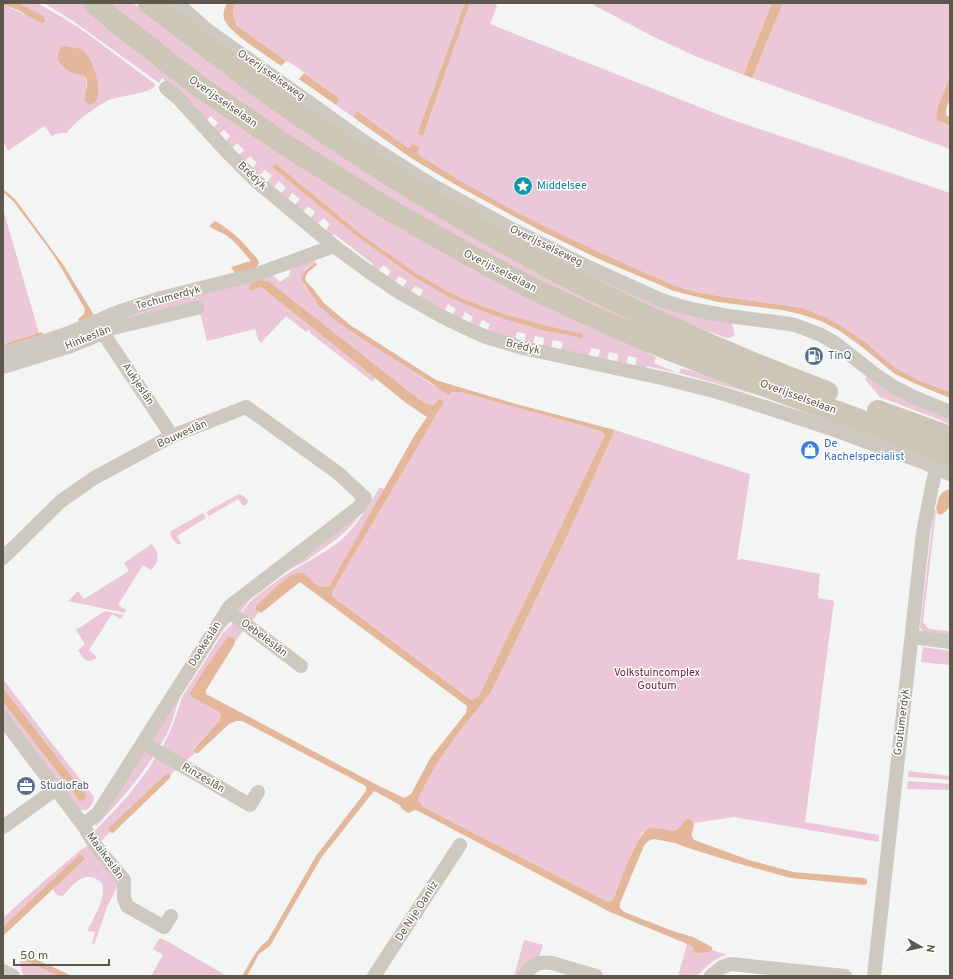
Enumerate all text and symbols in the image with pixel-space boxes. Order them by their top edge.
street label: Overijsselseweg [234,46,308,104]
street label: Overijsselselaan [186,73,260,131]
street label: Brédyk [234,159,270,193]
place icon: Middelsee [512,175,534,197]
place label: Middelsee [537,179,587,193]
street label: Overijsselseweg [507,222,585,270]
street label: Overijsselselaan [461,246,539,296]
street label: Techumerdyk [134,283,202,313]
street label: Hinkeslân [63,323,113,353]
street label: Brédyk [504,336,542,358]
fuel station icon: TinQ [803,345,825,367]
place label: TinQ [828,349,851,363]
street label: Aukjeslân [119,360,157,408]
street label: Overijsselselaan [758,377,838,417]
street label: Bouweslân [155,417,209,451]
place label: De Kachelspecialist [824,437,904,464]
shop icon: De Kachelspecialist [799,439,821,461]
street label: Oebeleslân [238,616,290,660]
street label: Doekeslân [186,619,224,669]
park label: Volkstuincomplex Goutum [614,666,701,693]
street label: Goutumerdyk [891,688,913,756]
street label: Rinzeslân [179,760,227,796]
office icon: StudioFab [15,775,37,797]
place label: StudioFab [40,779,89,793]
street label: Maaikeslân [83,830,127,882]
street label: De Nije Oanliz [392,878,442,944]
north arrow [901,927,941,967]
scale bar [14,941,109,967]
text: N [922,943,937,953]
text: 50 m [20,948,48,964]

